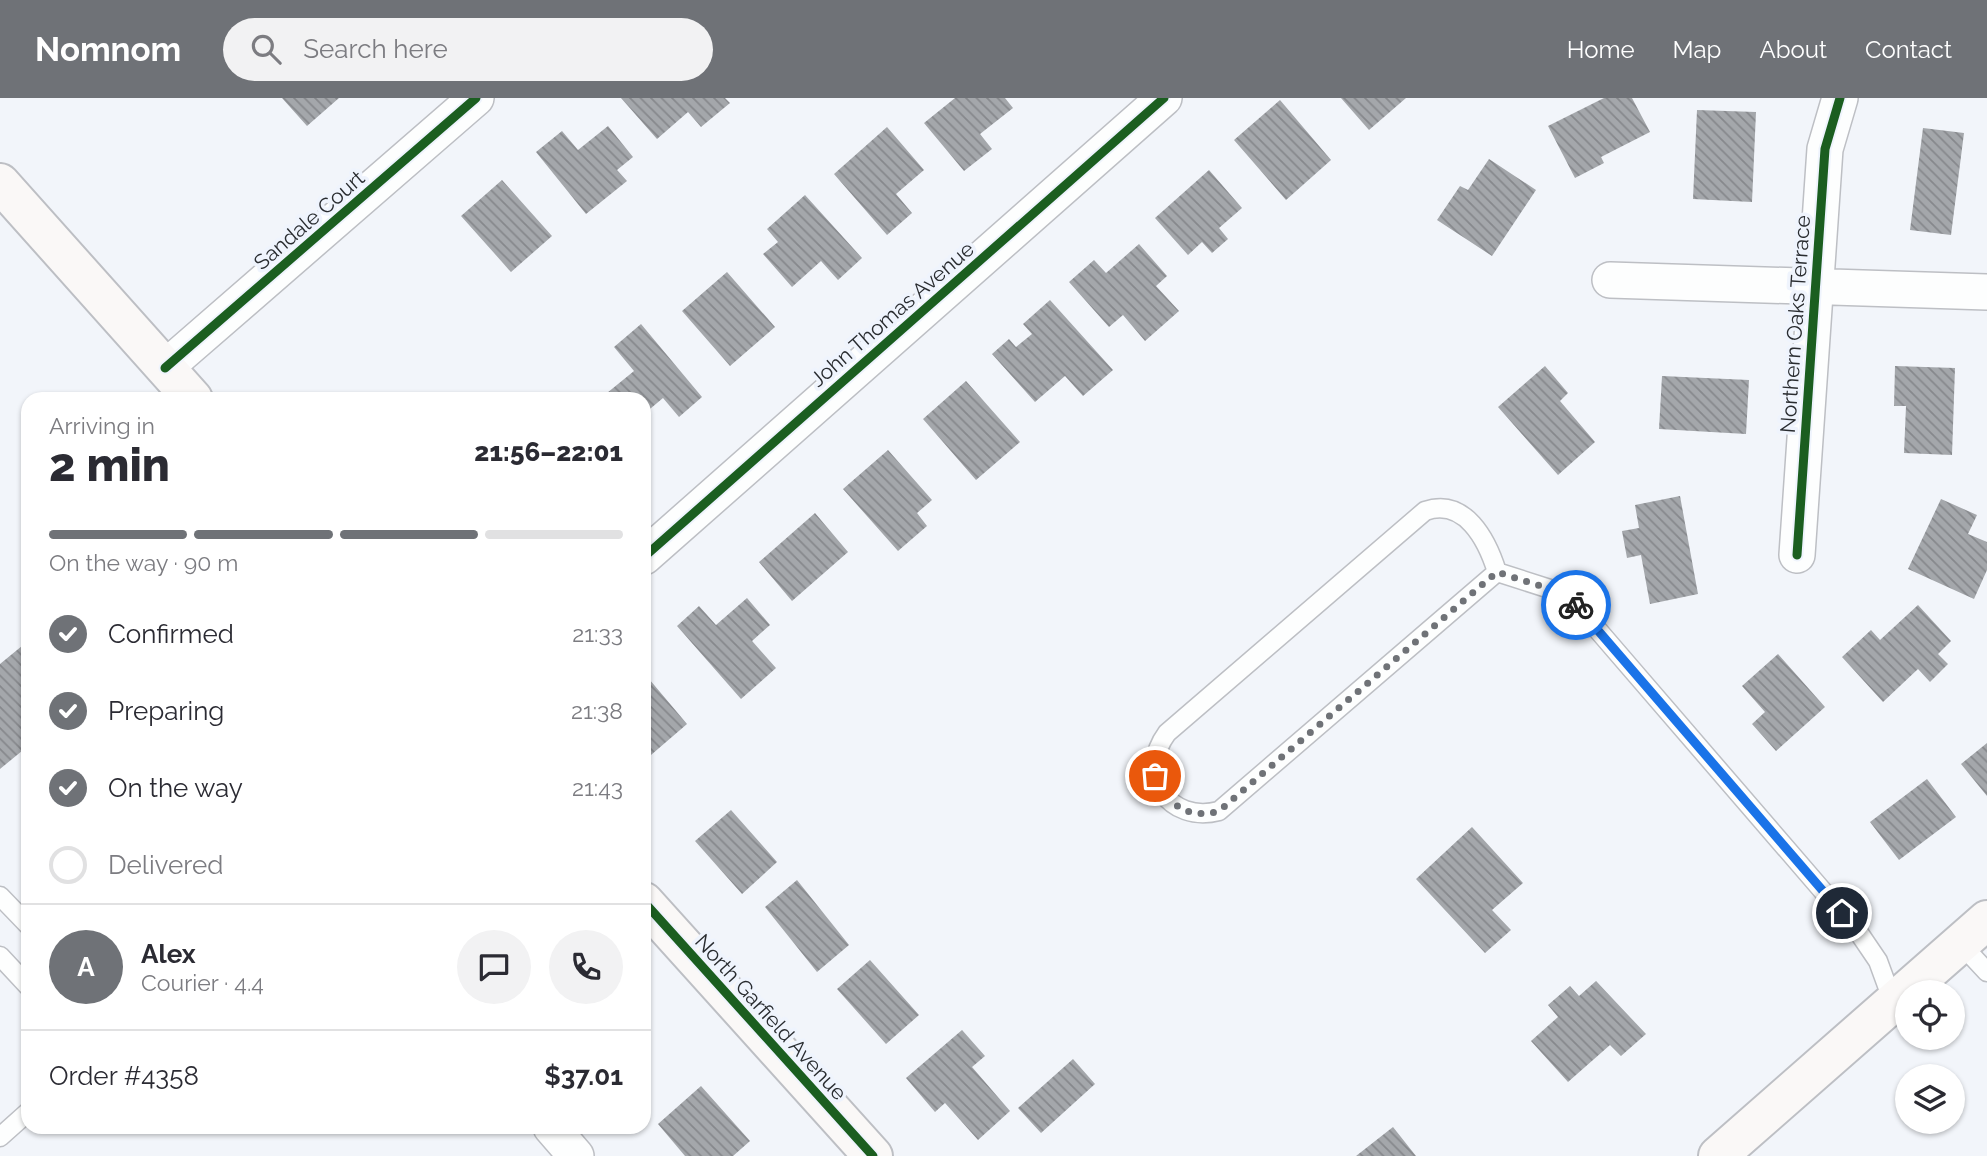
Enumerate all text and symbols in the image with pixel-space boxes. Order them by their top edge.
search box [223,18,713,81]
text: Nomnom [35,30,181,69]
icon: search [247,30,285,68]
text: Search here [303,34,448,64]
text: Home [1567,35,1635,64]
text: Map [1673,35,1721,64]
text: About [1759,35,1827,64]
text: Contact [1865,35,1952,64]
street label: Sandale Court [249,165,369,275]
street label: Northern Oaks Terrace [1775,214,1815,434]
street label: John Thomas Avenue [805,236,979,392]
text: Arriving in [49,412,155,439]
text: 21:56–22:01 [474,437,623,467]
text: 2 min [49,438,170,492]
text: On the way · 90 m [49,549,238,576]
courier [1541,570,1611,640]
icon: bike [1557,586,1595,624]
icon: check [49,615,87,653]
text: Confirmed [108,619,234,649]
text: 21:33 [572,620,623,647]
icon: check [49,692,87,730]
text: Preparing [108,696,224,726]
text: 21:38 [571,697,623,724]
pin [1125,746,1185,806]
icon: bag [1136,757,1174,795]
icon: check [49,769,87,807]
text: On the way [108,773,243,803]
text: 21:43 [572,774,623,801]
text: Delivered [108,850,223,880]
pin [1812,883,1872,943]
icon: home [1823,894,1861,932]
street label: North Garfield Avenue [690,929,852,1105]
button: chat [457,930,531,1004]
button: phone [549,930,623,1004]
text: Alex [141,939,196,969]
text: A [77,952,95,982]
text: Courier · 4.4 [141,969,264,996]
map controls [1895,980,1965,1134]
button: locate [1895,980,1965,1050]
text: Order #4358 [49,1061,199,1091]
text: $37.01 [544,1061,623,1091]
button: layers [1895,1064,1965,1134]

